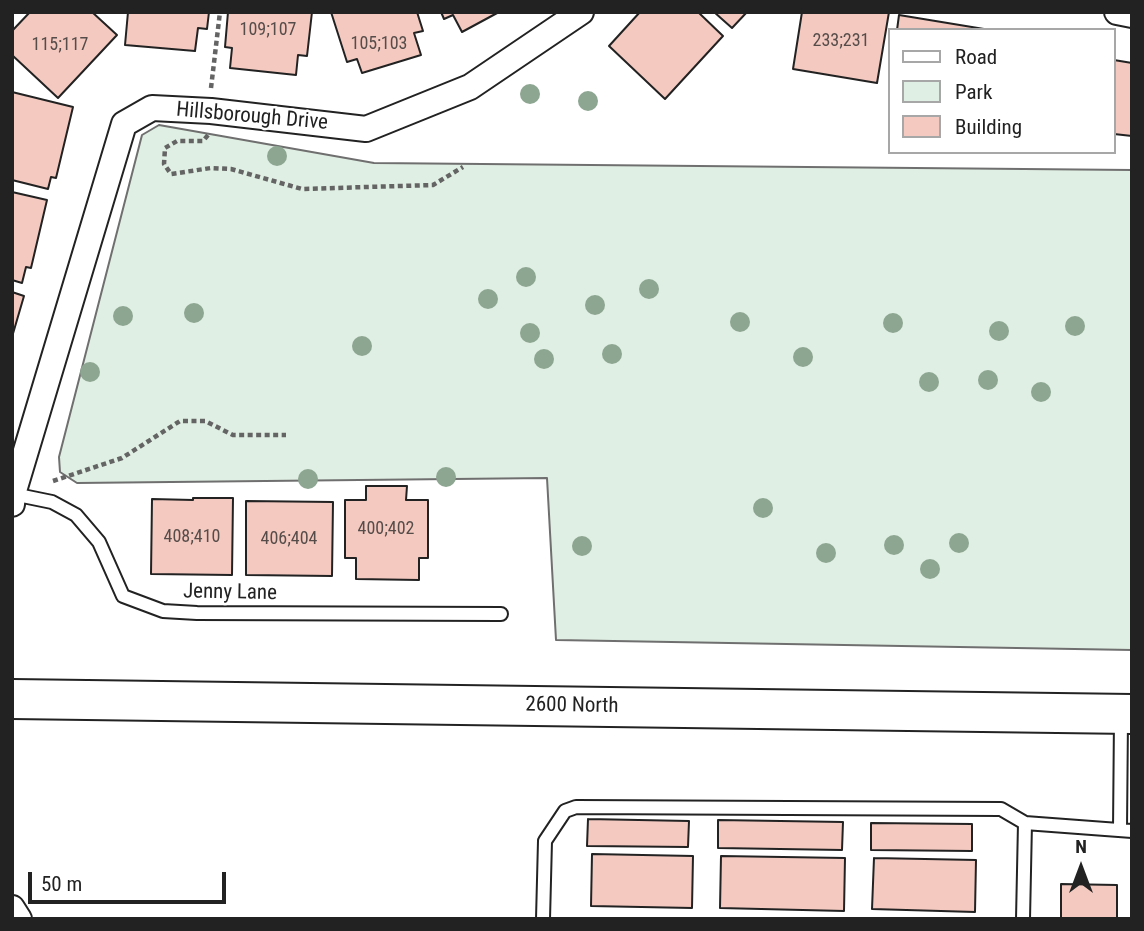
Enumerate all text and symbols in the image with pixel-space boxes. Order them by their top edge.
house number: 109;107 [240,19,296,41]
legend [888,28,1116,154]
house number: 233;231 [813,30,869,52]
house number: 105;103 [351,33,407,55]
house number: 115;117 [32,34,88,56]
text: Road [955,45,997,69]
text: Park [955,80,992,104]
street label: Hillsborough Drive [175,98,329,136]
text: Building [955,115,1022,139]
house number: 400;402 [358,518,414,540]
house number: 408;410 [164,526,220,548]
house number: 406;404 [261,528,317,550]
street label: Jenny Lane [183,580,277,606]
street label: 2600 North [525,693,619,719]
north arrow [1046,833,1116,903]
text: N [1075,835,1087,858]
scale bar [32,858,229,902]
text: 50 m [41,872,82,896]

